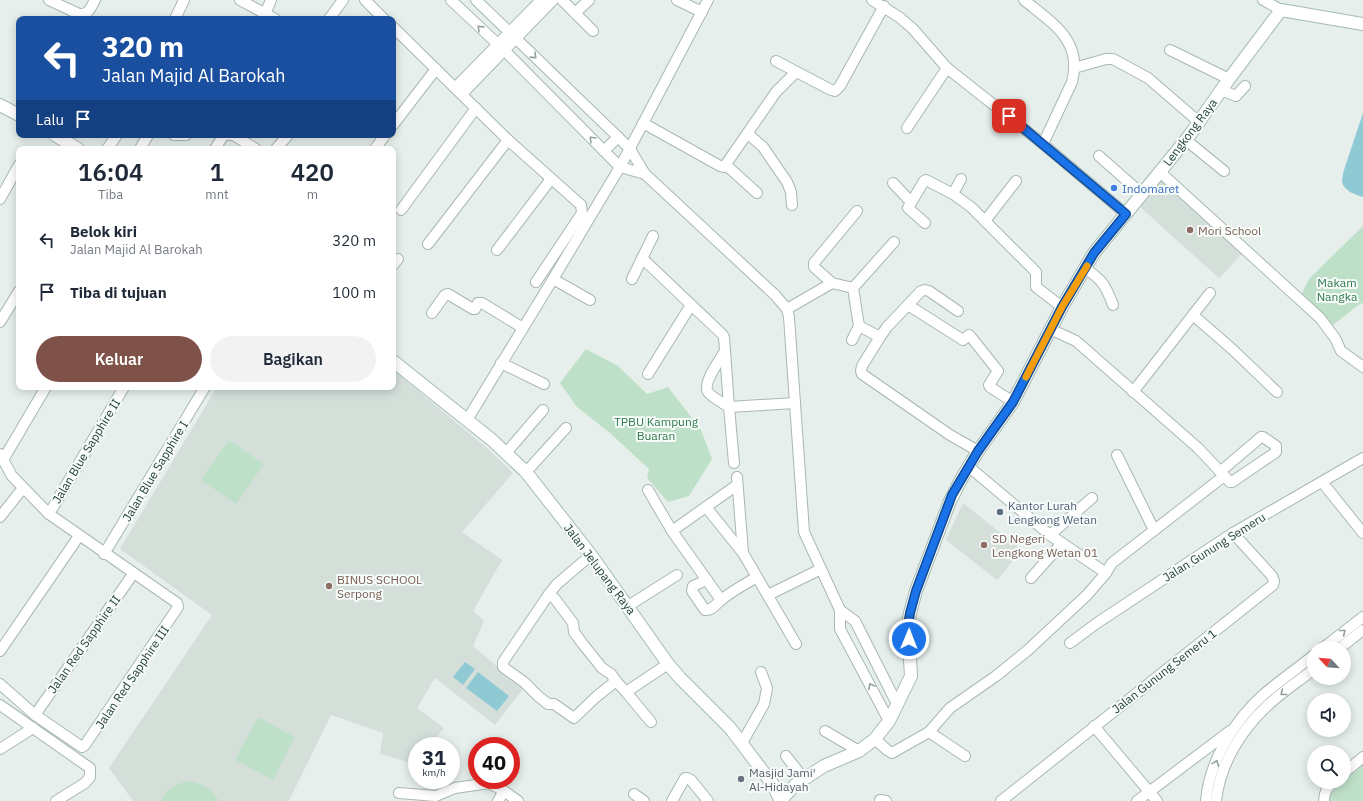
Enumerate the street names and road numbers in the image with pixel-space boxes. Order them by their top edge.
street label: Lengkong Raya [1160,95,1221,169]
street label: Jalan Blue Sapphire II [49,396,123,506]
street label: Jalan Blue Sapphire I [119,418,191,524]
street label: Jalan Gunung Semeru [1160,509,1268,585]
street label: Jalan Jelupang Raya [561,521,639,618]
street label: Jalan Red Sapphire II [45,592,124,696]
street label: Jalan Red Sapphire III [92,622,172,731]
street label: Jalan Gunung Semeru 1 [1109,626,1219,716]

